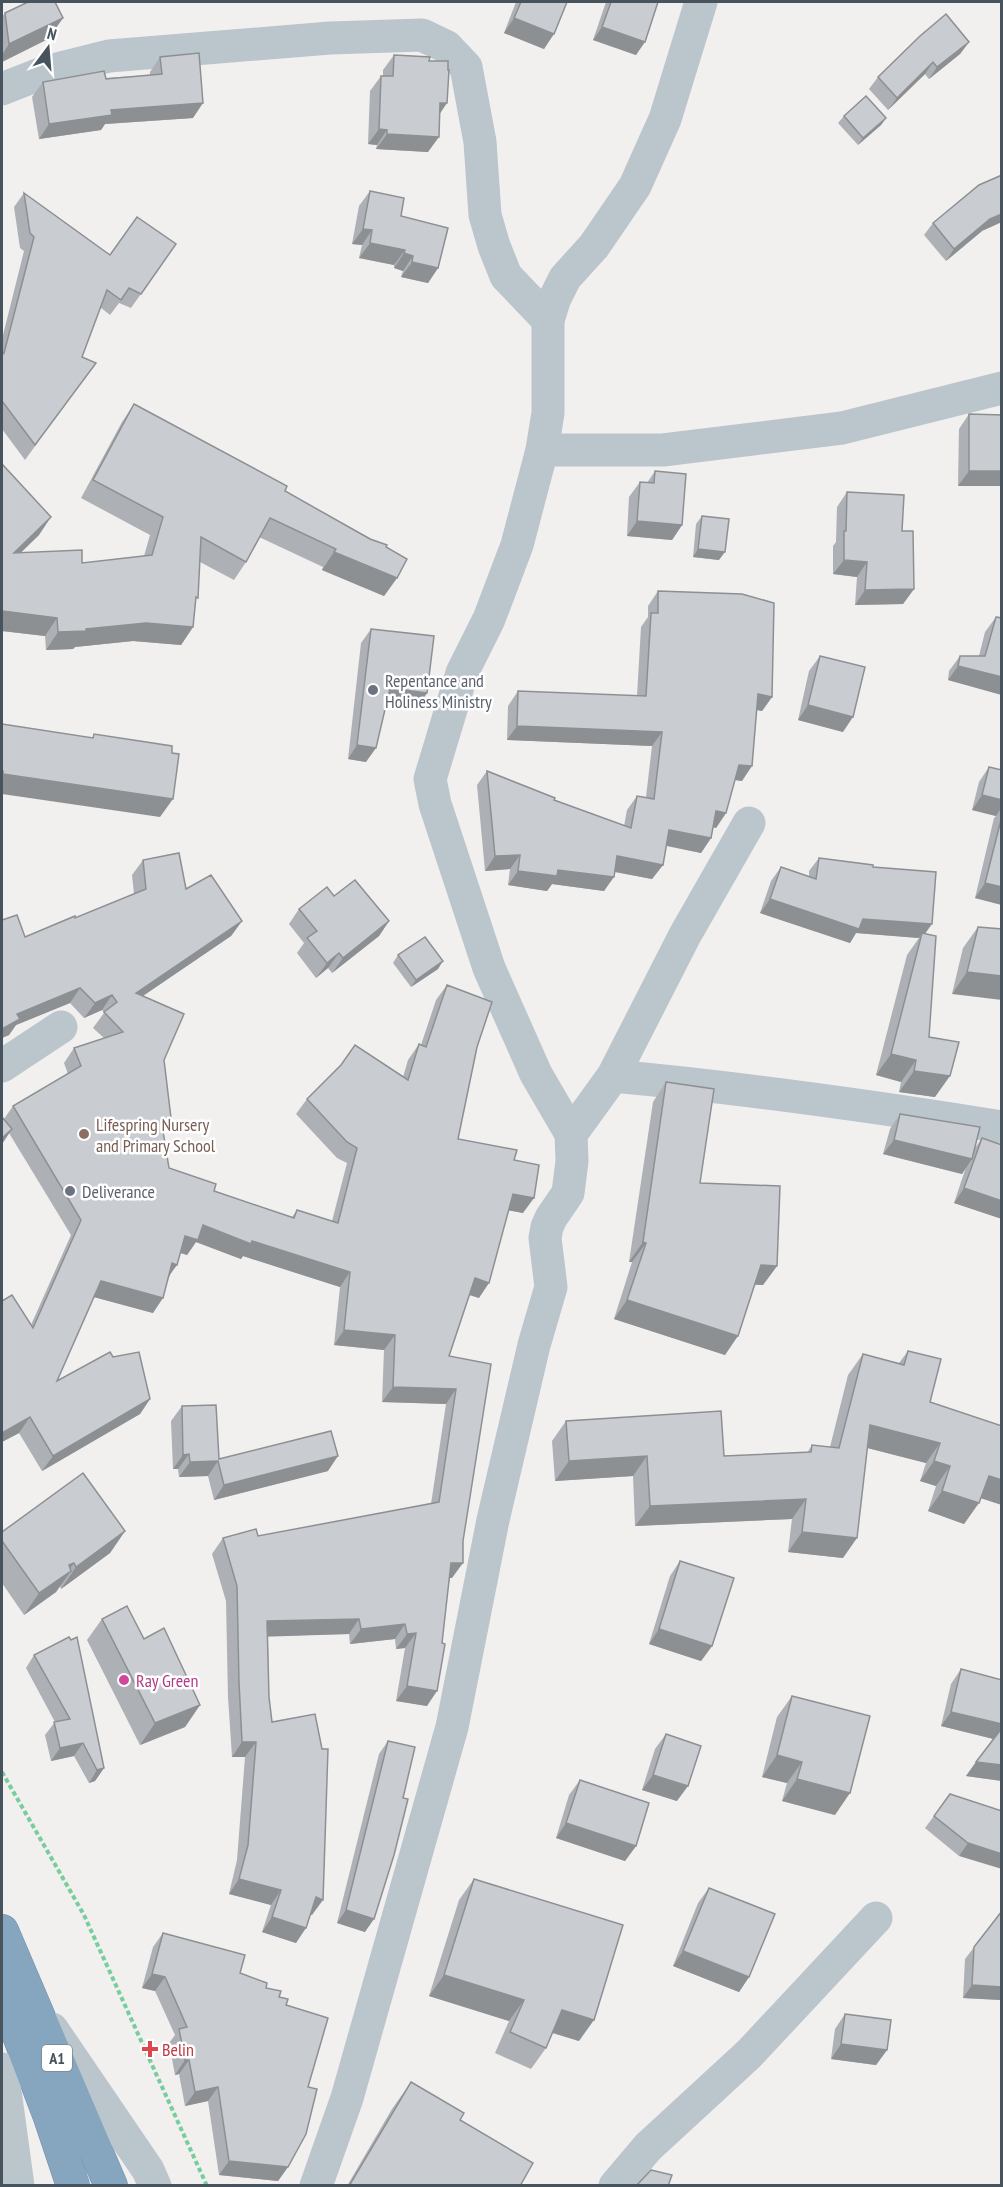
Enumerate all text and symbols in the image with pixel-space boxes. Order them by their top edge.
north arrow [18,18,78,78]
text: N [45,23,59,44]
place label: Repentance and Holiness Ministry [385,669,492,713]
marker: Repentance and Holiness Ministry [366,683,380,697]
place label: Lifespring Nursery and Primary School [96,1113,216,1157]
marker: Lifespring Nursery and Primary School [77,1127,91,1141]
place label: Deliverance [82,1180,155,1203]
marker: Deliverance [63,1184,77,1198]
place label: Ray Green [136,1669,198,1692]
marker: Ray Green [117,1673,131,1687]
place label: Belin [162,2038,194,2061]
marker: Belin [143,2042,157,2056]
road number: A1 [42,2045,72,2071]

